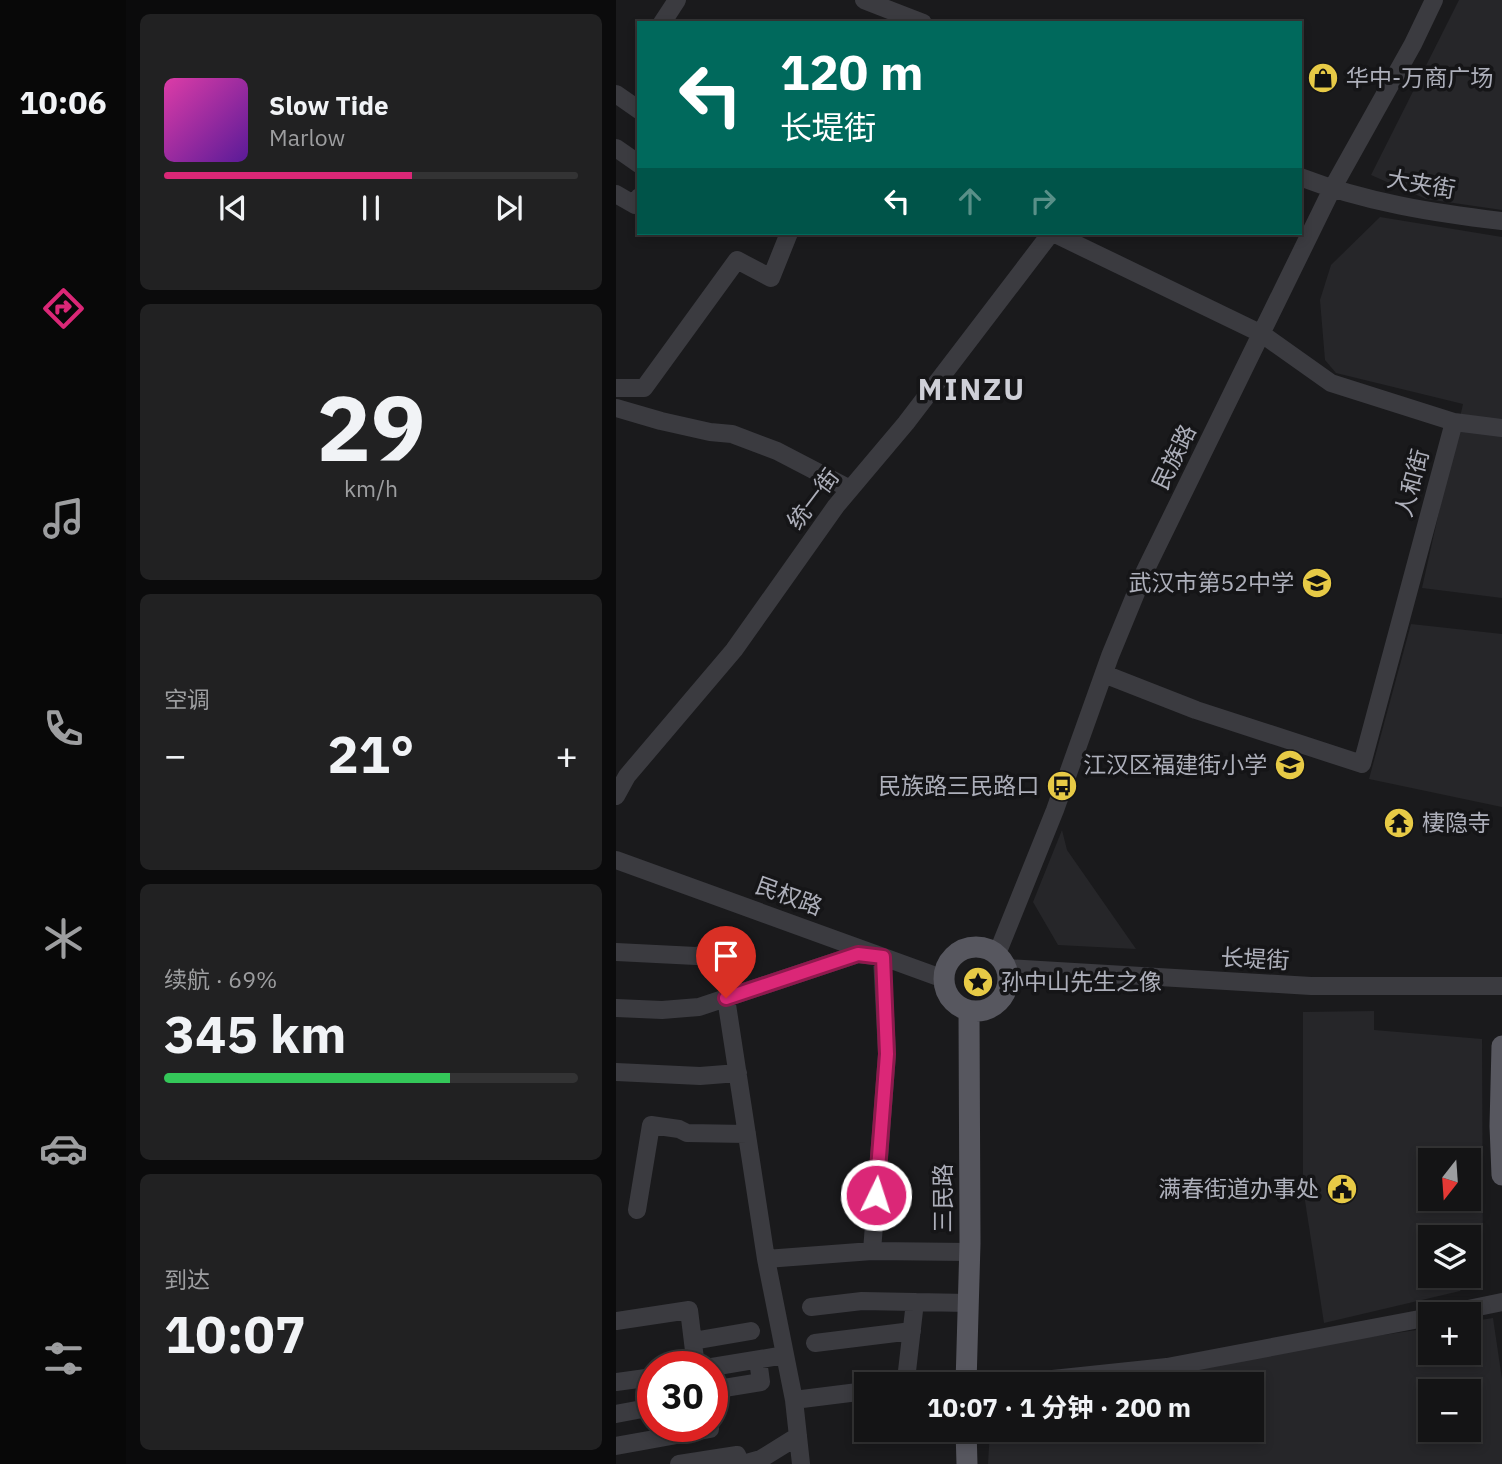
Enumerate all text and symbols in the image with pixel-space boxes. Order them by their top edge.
text: 120 m [780,40,924,103]
icon: left [665,49,756,140]
shop icon: 华中-万商广场 [1306,61,1340,95]
place label: 华中-万商广场 [1346,62,1493,92]
text: 10:06 [19,81,107,123]
text: Slow Tide [269,88,389,122]
text: 长堤街 [780,106,876,148]
text: Marlow [269,122,345,152]
street label: 大夹街 [1385,162,1458,204]
icon: left [878,182,916,220]
icon: ahead [951,182,989,220]
icon: right [1024,182,1062,220]
icon: previous [214,189,252,227]
icon: pause [352,189,390,227]
icon: next [490,189,528,227]
icon: directions [39,284,88,333]
text: 29 [316,368,426,486]
district label: MINZU [918,369,1026,408]
street label: 民族路 [1144,419,1202,494]
street label: 人和街 [1388,446,1434,520]
street label: 统一街 [779,462,845,535]
text: km/h [344,473,398,503]
icon: music [39,494,88,543]
school or university icon: 武汉市第52中学 [1300,566,1334,600]
place label: 武汉市第52中学 [1128,567,1294,597]
text: 空调 [164,684,210,714]
icon: phone [39,704,88,753]
text: 21° [328,720,414,787]
text: − [164,730,187,779]
text: + [555,730,578,779]
school or university icon: 江汉区福建街小学 [1273,748,1307,782]
place label: 江汉区福建街小学 [1083,749,1267,779]
bus stop icon: 民族路三民路口 [1045,769,1079,803]
place label: 民族路三民路口 [878,770,1039,800]
temple icon: 棲隐寺 [1382,806,1416,840]
place label: 棲隐寺 [1422,807,1491,837]
street label: 民权路 [752,869,827,921]
icon: climate [39,914,88,963]
pin [696,926,756,998]
icon: arrive [707,937,745,975]
street label: 长堤街 [1220,941,1290,975]
text: 续航 · 69% [164,964,277,994]
place icon: 孙中山先生之像 [961,965,995,999]
place label: 孙中山先生之像 [1001,966,1162,996]
text: 345 km [164,1000,346,1067]
icon: car [39,1124,88,1173]
north arrow [1418,1148,1480,1211]
map controls [1418,1148,1481,1442]
position arrow [839,1158,913,1232]
street label: 三民路 [927,1164,957,1233]
public building icon: 满春街道办事处 [1325,1172,1359,1206]
place label: 满春街道办事处 [1158,1173,1319,1203]
button: layers [1418,1225,1481,1288]
text: 到达 [164,1264,210,1294]
text: 10:07 [164,1300,306,1367]
button: + [1418,1302,1481,1365]
icon: filters [39,1334,88,1383]
speed limit sign: 30 [637,1351,728,1442]
button: − [1418,1379,1481,1442]
text: 10:07 · 1 分钟 · 200 m [927,1390,1191,1424]

